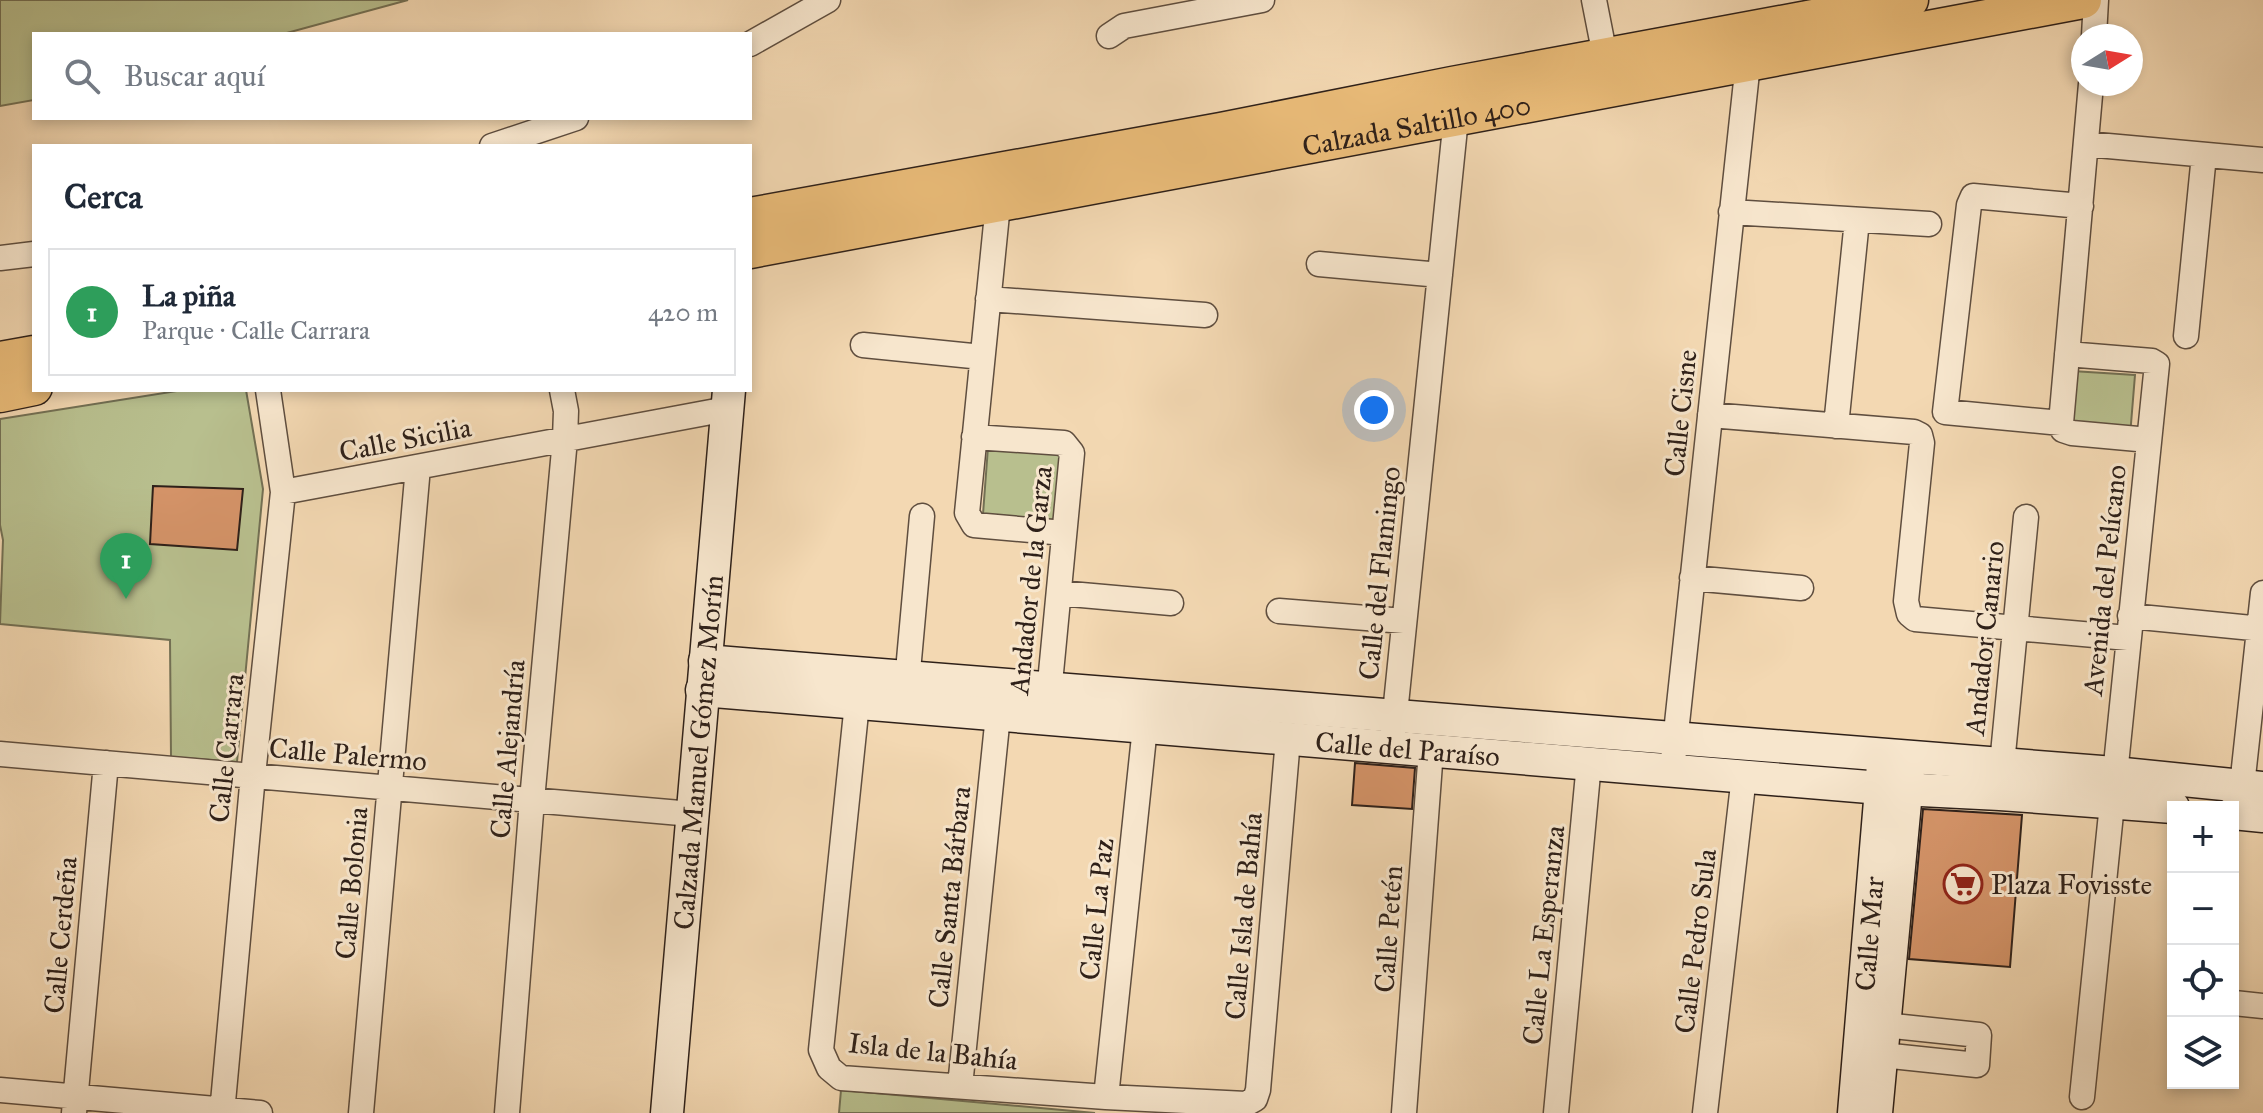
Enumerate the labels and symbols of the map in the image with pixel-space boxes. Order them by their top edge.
north arrow [2071,24,2143,96]
street label: Calzada Saltillo 400 [1299,87,1534,164]
street label: Calle Cisne [1656,348,1705,478]
your location [1354,390,1394,430]
street label: Calle Sicilia [336,410,474,469]
street label: Avenida del Pelícano [2075,463,2134,698]
street label: Andador de la Garza [1001,464,1060,697]
street label: Calle del Flamingo [1351,465,1408,682]
pin: 1 [100,533,152,599]
street label: Andador Canario [1957,539,2012,738]
street label: Calzada Manuel Gómez Morín [666,574,731,931]
street label: Calle Alejandría [482,658,533,840]
street label: Calle Carrara [201,672,252,824]
street label: Calle del Paraíso [1314,724,1501,774]
street label: Calle Palermo [268,730,428,779]
street label: Calle Santa Bárbara [920,784,979,1010]
street label: Calle Bolonia [327,805,376,961]
street label: Calle Isla de Bahía [1217,811,1270,1021]
street label: Calle La Esperanza [1515,823,1572,1046]
street label: Calle La Paz [1072,836,1121,982]
street label: Calle Pedro Sula [1667,847,1724,1035]
street label: Calle Cerdeña [36,855,85,1015]
supermarket icon: Plaza Fovisste [1942,863,1984,905]
street label: Calle Petén [1367,864,1410,994]
place label: Plaza Fovisste [1991,867,2152,902]
street label: Calle Mar [1847,874,1892,992]
street label: Isla de la Bahía [847,1025,1019,1078]

